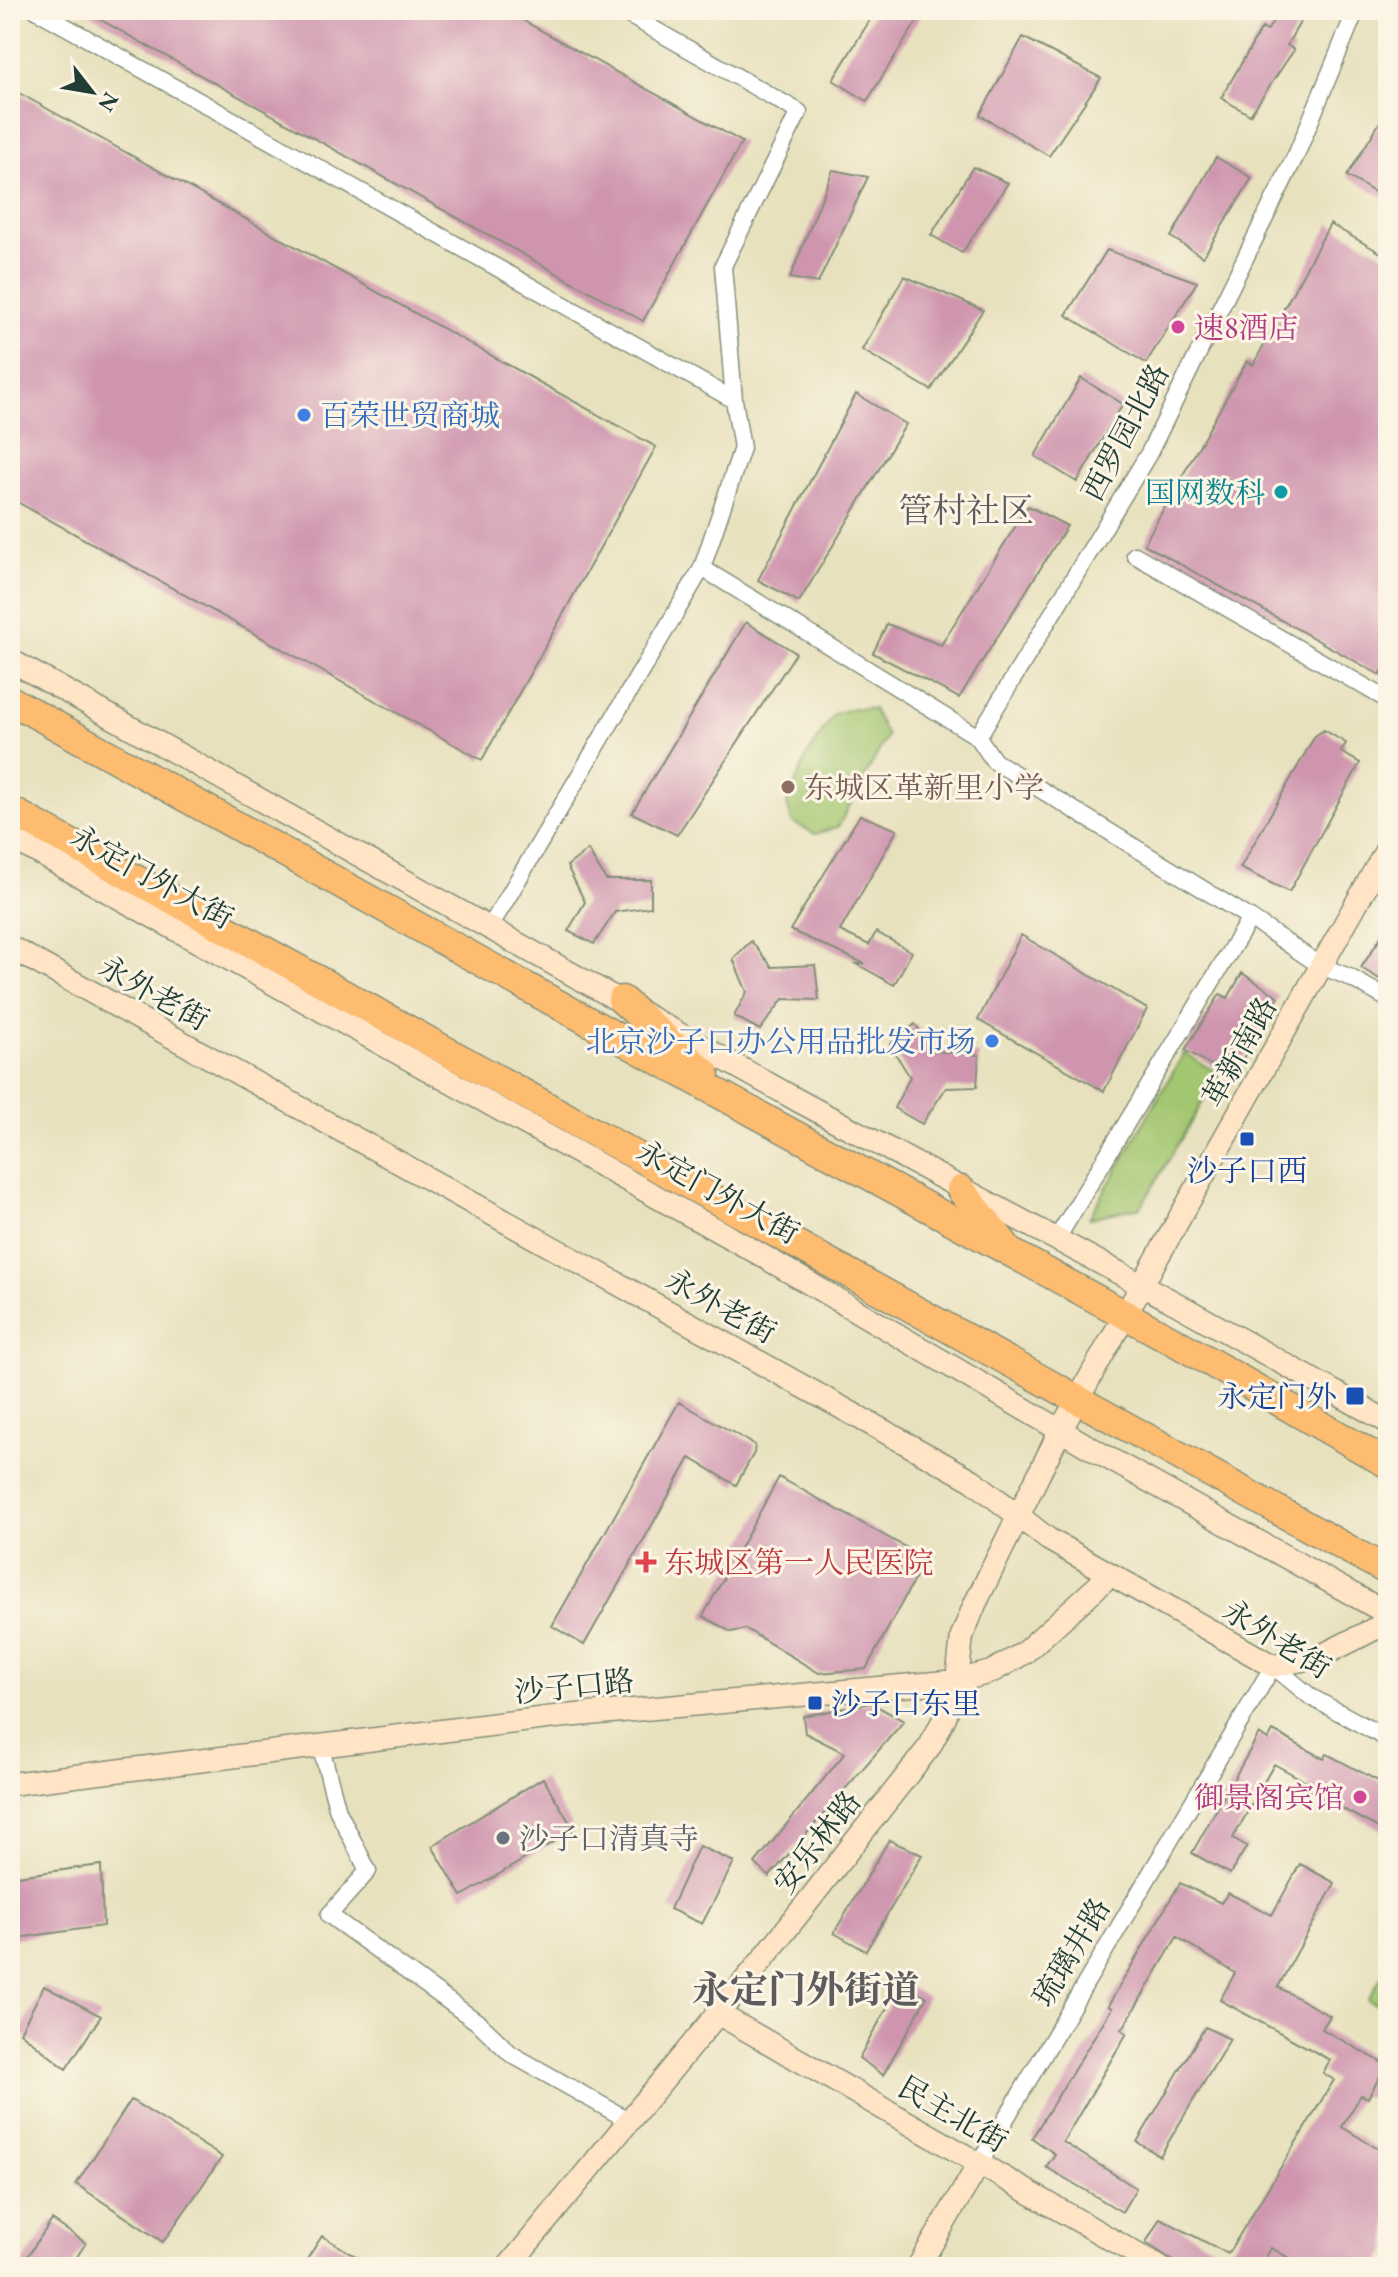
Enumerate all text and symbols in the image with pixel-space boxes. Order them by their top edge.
north arrow [52,52,132,132]
text: N [92,87,126,117]
place label: 速8酒店 [1194,308,1298,347]
marker: 速8酒店 [1169,318,1187,336]
street label: 西罗园北路 [1073,357,1177,507]
place label: 百荣世贸商城 [320,396,500,435]
marker: 百荣世贸商城 [295,406,313,424]
place label: 国网数科 [1145,473,1265,512]
marker: 国网数科 [1272,483,1290,501]
district label: 管村社区 [898,488,1034,532]
place label: 东城区革新里小学 [804,768,1044,807]
marker: 东城区革新里小学 [779,778,797,796]
street label: 永定门外大街 [64,816,240,938]
street label: 永外老街 [92,947,216,1039]
street label: 革新南路 [1193,990,1285,1114]
place label: 北京沙子口办公用品批发市场 [586,1022,976,1061]
marker: 北京沙子口办公用品批发市场 [983,1032,1001,1050]
marker: 沙子口西 [1238,1130,1256,1148]
street label: 永定门外大街 [630,1131,806,1253]
place label: 沙子口西 [1187,1151,1307,1190]
street label: 永外老街 [659,1260,783,1352]
place label: 永定门外 [1217,1377,1337,1416]
marker: 永定门外 [1344,1385,1366,1407]
place label: 东城区第一人民医院 [664,1543,934,1582]
marker: 东城区第一人民医院 [635,1551,657,1573]
street label: 永外老街 [1216,1591,1338,1687]
street label: 沙子口路 [512,1660,636,1712]
place label: 沙子口东里 [831,1684,981,1723]
marker: 沙子口东里 [806,1694,824,1712]
place label: 御景阁宾馆 [1194,1778,1344,1817]
street label: 安乐林路 [765,1783,869,1901]
marker: 御景阁宾馆 [1351,1788,1369,1806]
place label: 沙子口清真寺 [519,1819,699,1858]
marker: 沙子口清真寺 [494,1829,512,1847]
street label: 琉璃井路 [1023,1891,1119,2013]
district label: 永定门外街道 [692,1965,920,2014]
street label: 民主北街 [891,2067,1015,2161]

